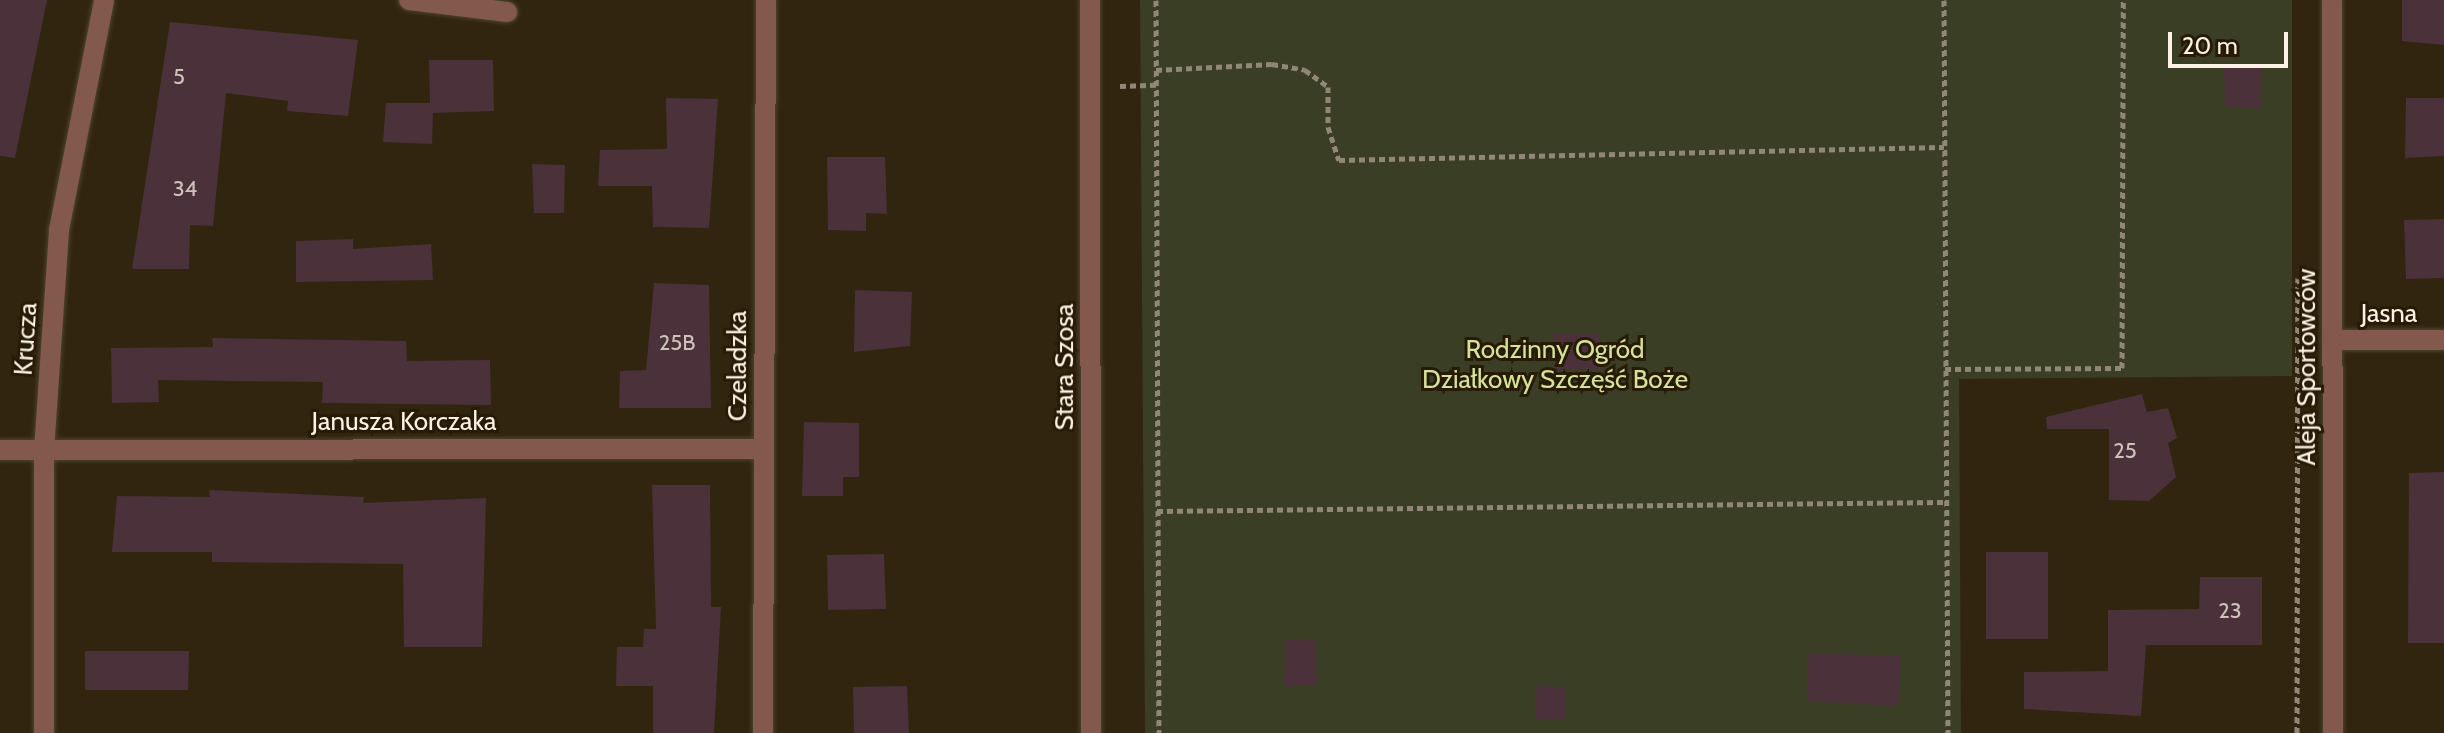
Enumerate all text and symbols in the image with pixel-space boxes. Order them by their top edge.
scale bar [2172,16,2292,66]
text: 20 m [2182,31,2238,60]
house number: 5 [173,64,185,90]
house number: 34 [173,176,197,202]
street label: Aleja Sportowców [2291,268,2323,466]
street label: Jasna [2361,298,2417,330]
street label: Krucza [8,301,44,377]
street label: Stara Szosa [1049,304,1081,430]
street label: Czeladzka [722,311,754,421]
house number: 25B [659,330,695,356]
park label: Rodzinny Ogród Działkowy Szczęść Boże [1422,334,1688,396]
street label: Janusza Korczaka [312,406,496,438]
house number: 25 [2113,438,2137,464]
house number: 23 [2218,598,2242,624]

